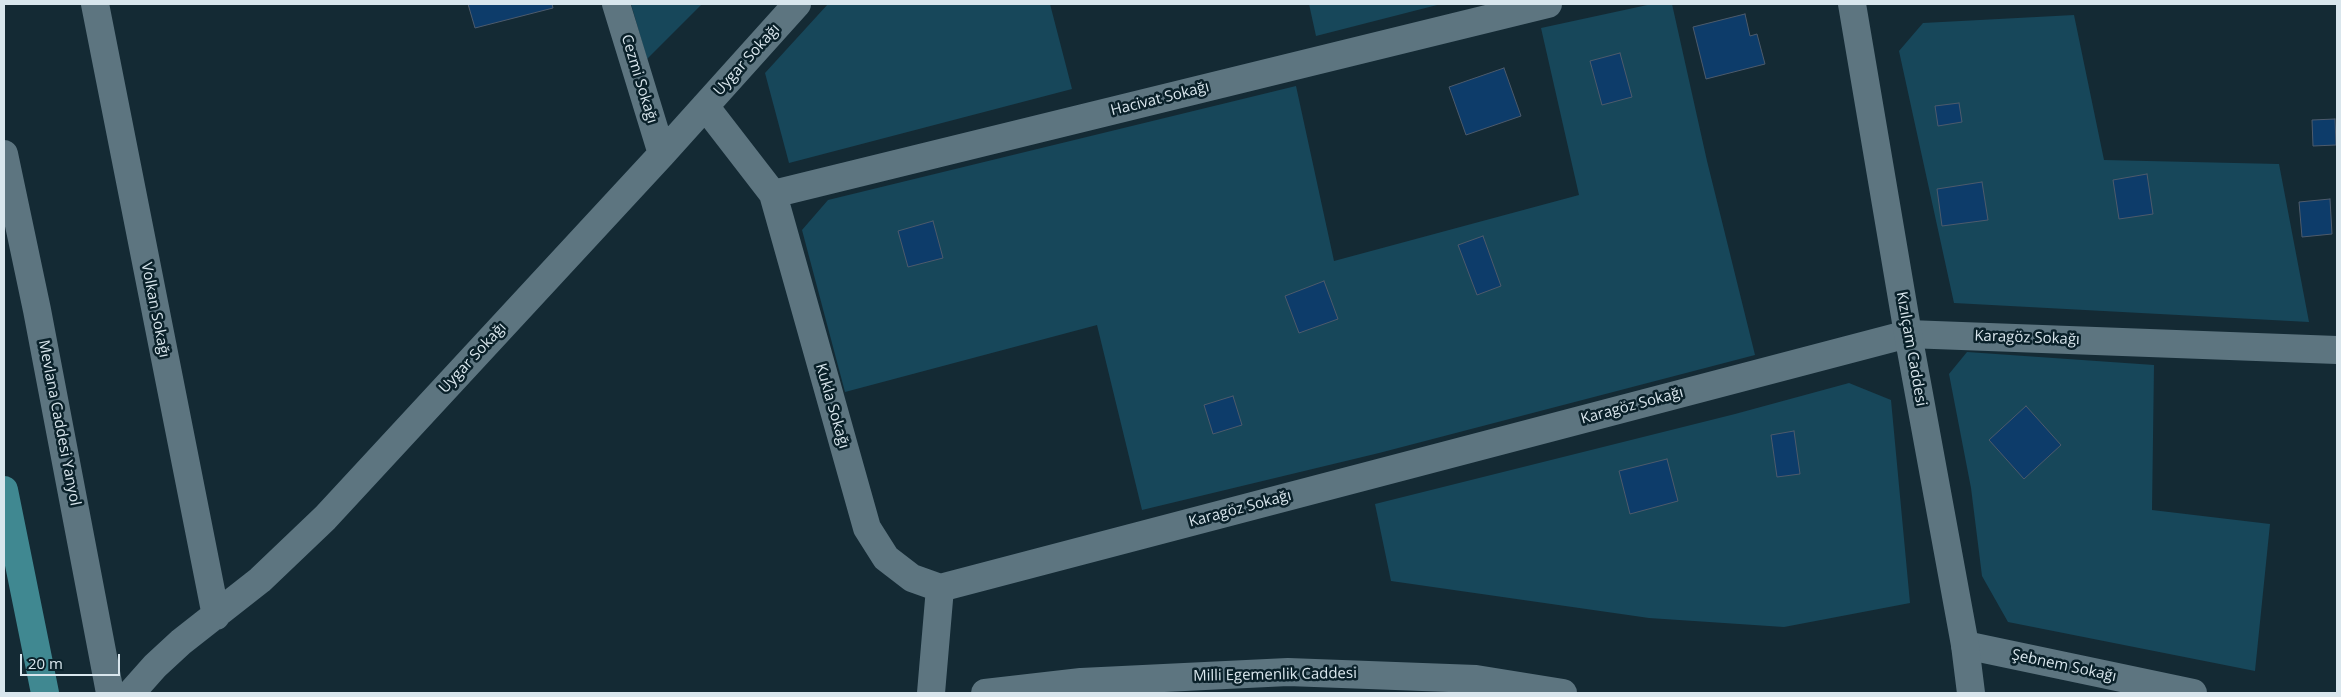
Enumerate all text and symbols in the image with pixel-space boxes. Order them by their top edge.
street label: Uygar Sokağı [710,20,784,100]
street label: Cezmi Sokağı [617,32,661,126]
street label: Hacivat Sokağı [1109,78,1211,120]
street label: Volkan Sokağı [137,261,173,359]
street label: Kızılçam Caddesi [1892,290,1930,408]
street label: Uygar Sokağı [436,319,510,397]
street label: Karagöz Sokağı [1974,327,2080,349]
street label: Mevlana Caddesi Yanyol [34,339,84,507]
street label: Kukla Sokağı [811,361,853,451]
street label: Karagöz Sokağı [1579,384,1685,428]
street label: Karagöz Sokağı [1187,487,1293,531]
scale bar [22,644,122,676]
street label: Şebnem Sokağı [2010,646,2118,686]
text: 20 m [28,653,63,673]
street label: Milli Egemenlik Caddesi [1193,665,1357,685]

